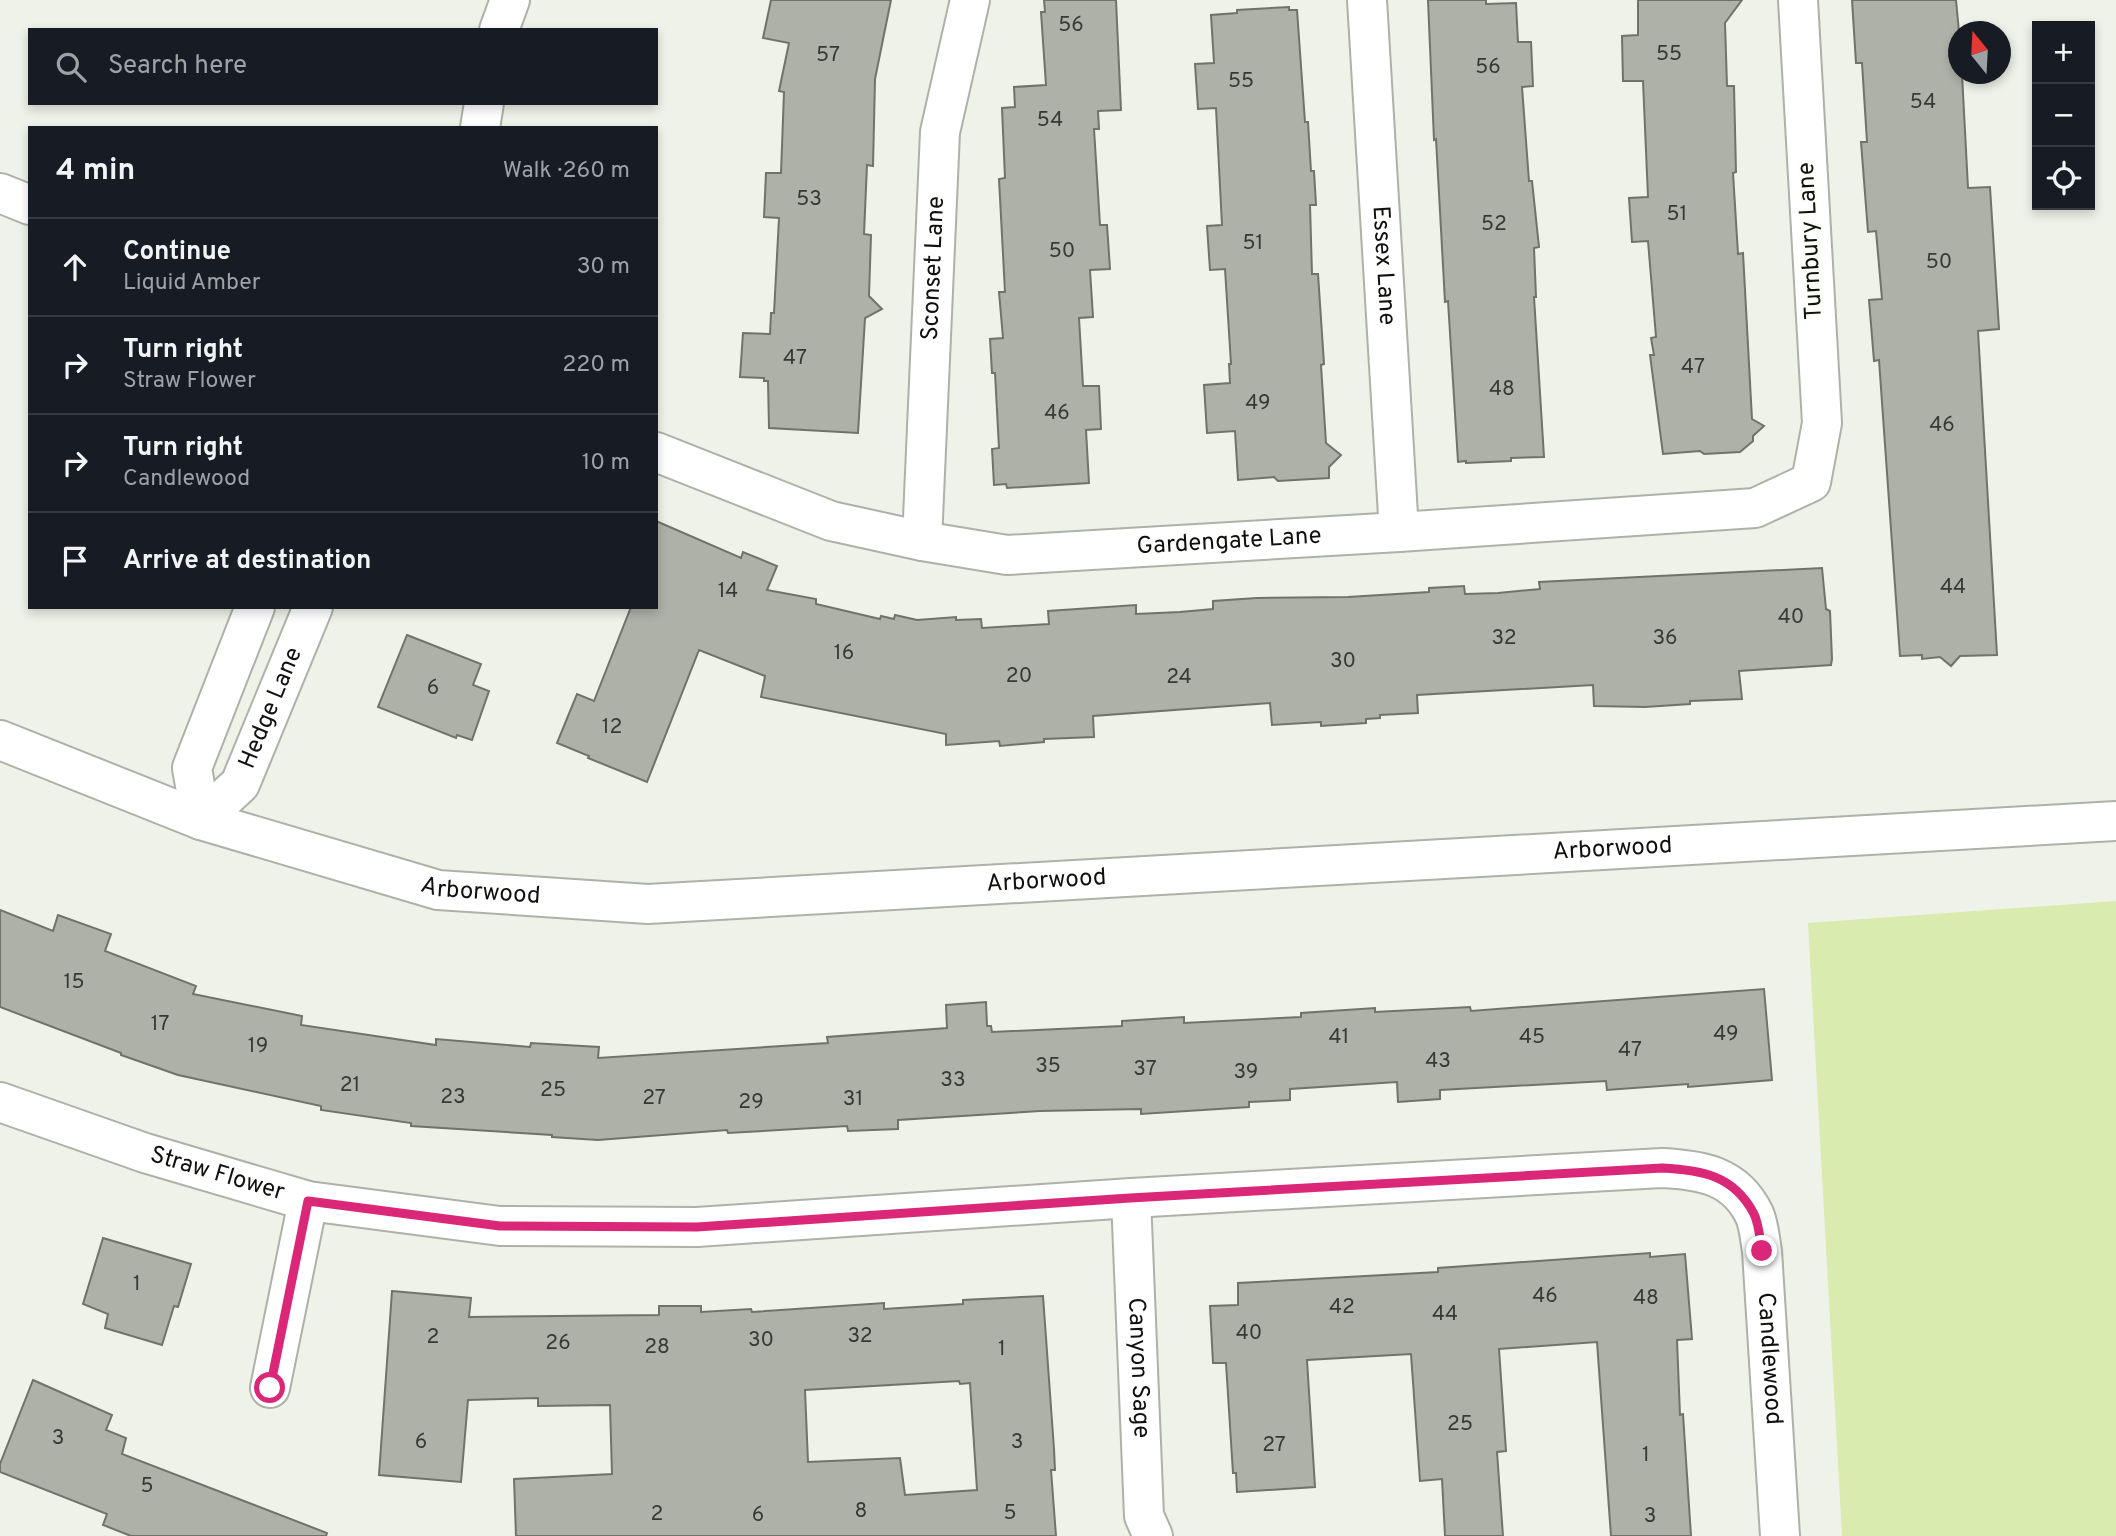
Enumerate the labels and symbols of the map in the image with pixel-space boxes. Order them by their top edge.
house number: 56 [1058,12,1084,39]
north arrow [1948,21,2011,84]
house number: 55 [1656,41,1682,68]
house number: 57 [816,42,840,69]
house number: 56 [1475,54,1501,81]
house number: 55 [1228,68,1254,95]
house number: 54 [1910,89,1936,116]
house number: 54 [1037,107,1063,134]
street label: Turnbury Lane [1792,162,1830,320]
house number: 53 [796,186,822,213]
street label: Sconset Lane [916,195,952,341]
house number: 51 [1667,201,1687,228]
street label: Essex Lane [1364,205,1402,326]
house number: 52 [1481,211,1507,238]
house number: 51 [1243,230,1263,257]
house number: 50 [1049,238,1075,265]
house number: 50 [1926,249,1952,276]
house number: 47 [783,345,807,372]
house number: 47 [1681,354,1705,381]
house number: 48 [1489,376,1515,403]
house number: 49 [1245,390,1271,417]
house number: 46 [1044,400,1070,427]
house number: 46 [1929,412,1955,439]
street label: Gardengate Lane [1136,522,1323,562]
house number: 44 [1940,574,1966,601]
house number: 14 [718,578,738,605]
house number: 40 [1778,604,1804,631]
house number: 32 [1491,625,1517,652]
house number: 36 [1652,625,1678,652]
house number: 16 [834,640,854,667]
street label: Hedge Lane [233,643,310,774]
house number: 30 [1330,648,1356,675]
house number: 20 [1006,663,1032,690]
house number: 24 [1166,664,1192,691]
house number: 6 [427,675,439,702]
house number: 12 [602,714,622,741]
street label: Arborwood [1552,831,1673,868]
street label: Arborwood [986,863,1107,900]
street label: Arborwood [417,871,541,912]
house number: 15 [64,969,84,996]
house number: 17 [151,1011,169,1038]
house number: 49 [1713,1021,1739,1048]
house number: 41 [1329,1024,1349,1051]
house number: 45 [1519,1024,1545,1051]
house number: 19 [248,1033,268,1060]
house number: 47 [1618,1037,1642,1064]
house number: 43 [1425,1048,1451,1075]
house number: 35 [1035,1053,1061,1080]
house number: 37 [1133,1056,1157,1083]
house number: 39 [1234,1059,1258,1086]
house number: 33 [940,1067,966,1094]
house number: 21 [340,1072,360,1099]
house number: 25 [540,1077,566,1104]
house number: 23 [440,1084,466,1111]
house number: 27 [642,1085,666,1112]
house number: 31 [843,1086,863,1113]
house number: 29 [738,1089,764,1116]
street label: Straw Flower [146,1140,288,1208]
route end [1746,1235,1777,1266]
house number: 1 [133,1271,141,1298]
house number: 46 [1532,1283,1558,1310]
house number: 48 [1633,1285,1659,1312]
street label: Candlewood [1750,1291,1788,1426]
house number: 42 [1329,1294,1355,1321]
street label: Canyon Sage [1120,1297,1156,1439]
house number: 44 [1432,1301,1458,1328]
house number: 40 [1236,1320,1262,1347]
house number: 32 [847,1323,873,1350]
house number: 2 [427,1324,439,1351]
house number: 30 [748,1327,774,1354]
house number: 26 [545,1330,571,1357]
house number: 28 [644,1334,670,1361]
house number: 1 [998,1336,1006,1363]
route start [254,1372,285,1403]
house number: 25 [1447,1411,1473,1438]
house number: 3 [52,1425,64,1452]
house number: 6 [415,1429,427,1456]
house number: 3 [1011,1429,1023,1456]
house number: 27 [1262,1432,1286,1459]
house number: 1 [1642,1442,1650,1469]
house number: 5 [140,1473,154,1500]
house number: 8 [855,1498,867,1525]
house number: 5 [1003,1500,1017,1527]
house number: 2 [651,1501,663,1528]
house number: 6 [752,1502,764,1529]
house number: 3 [1644,1503,1656,1530]

